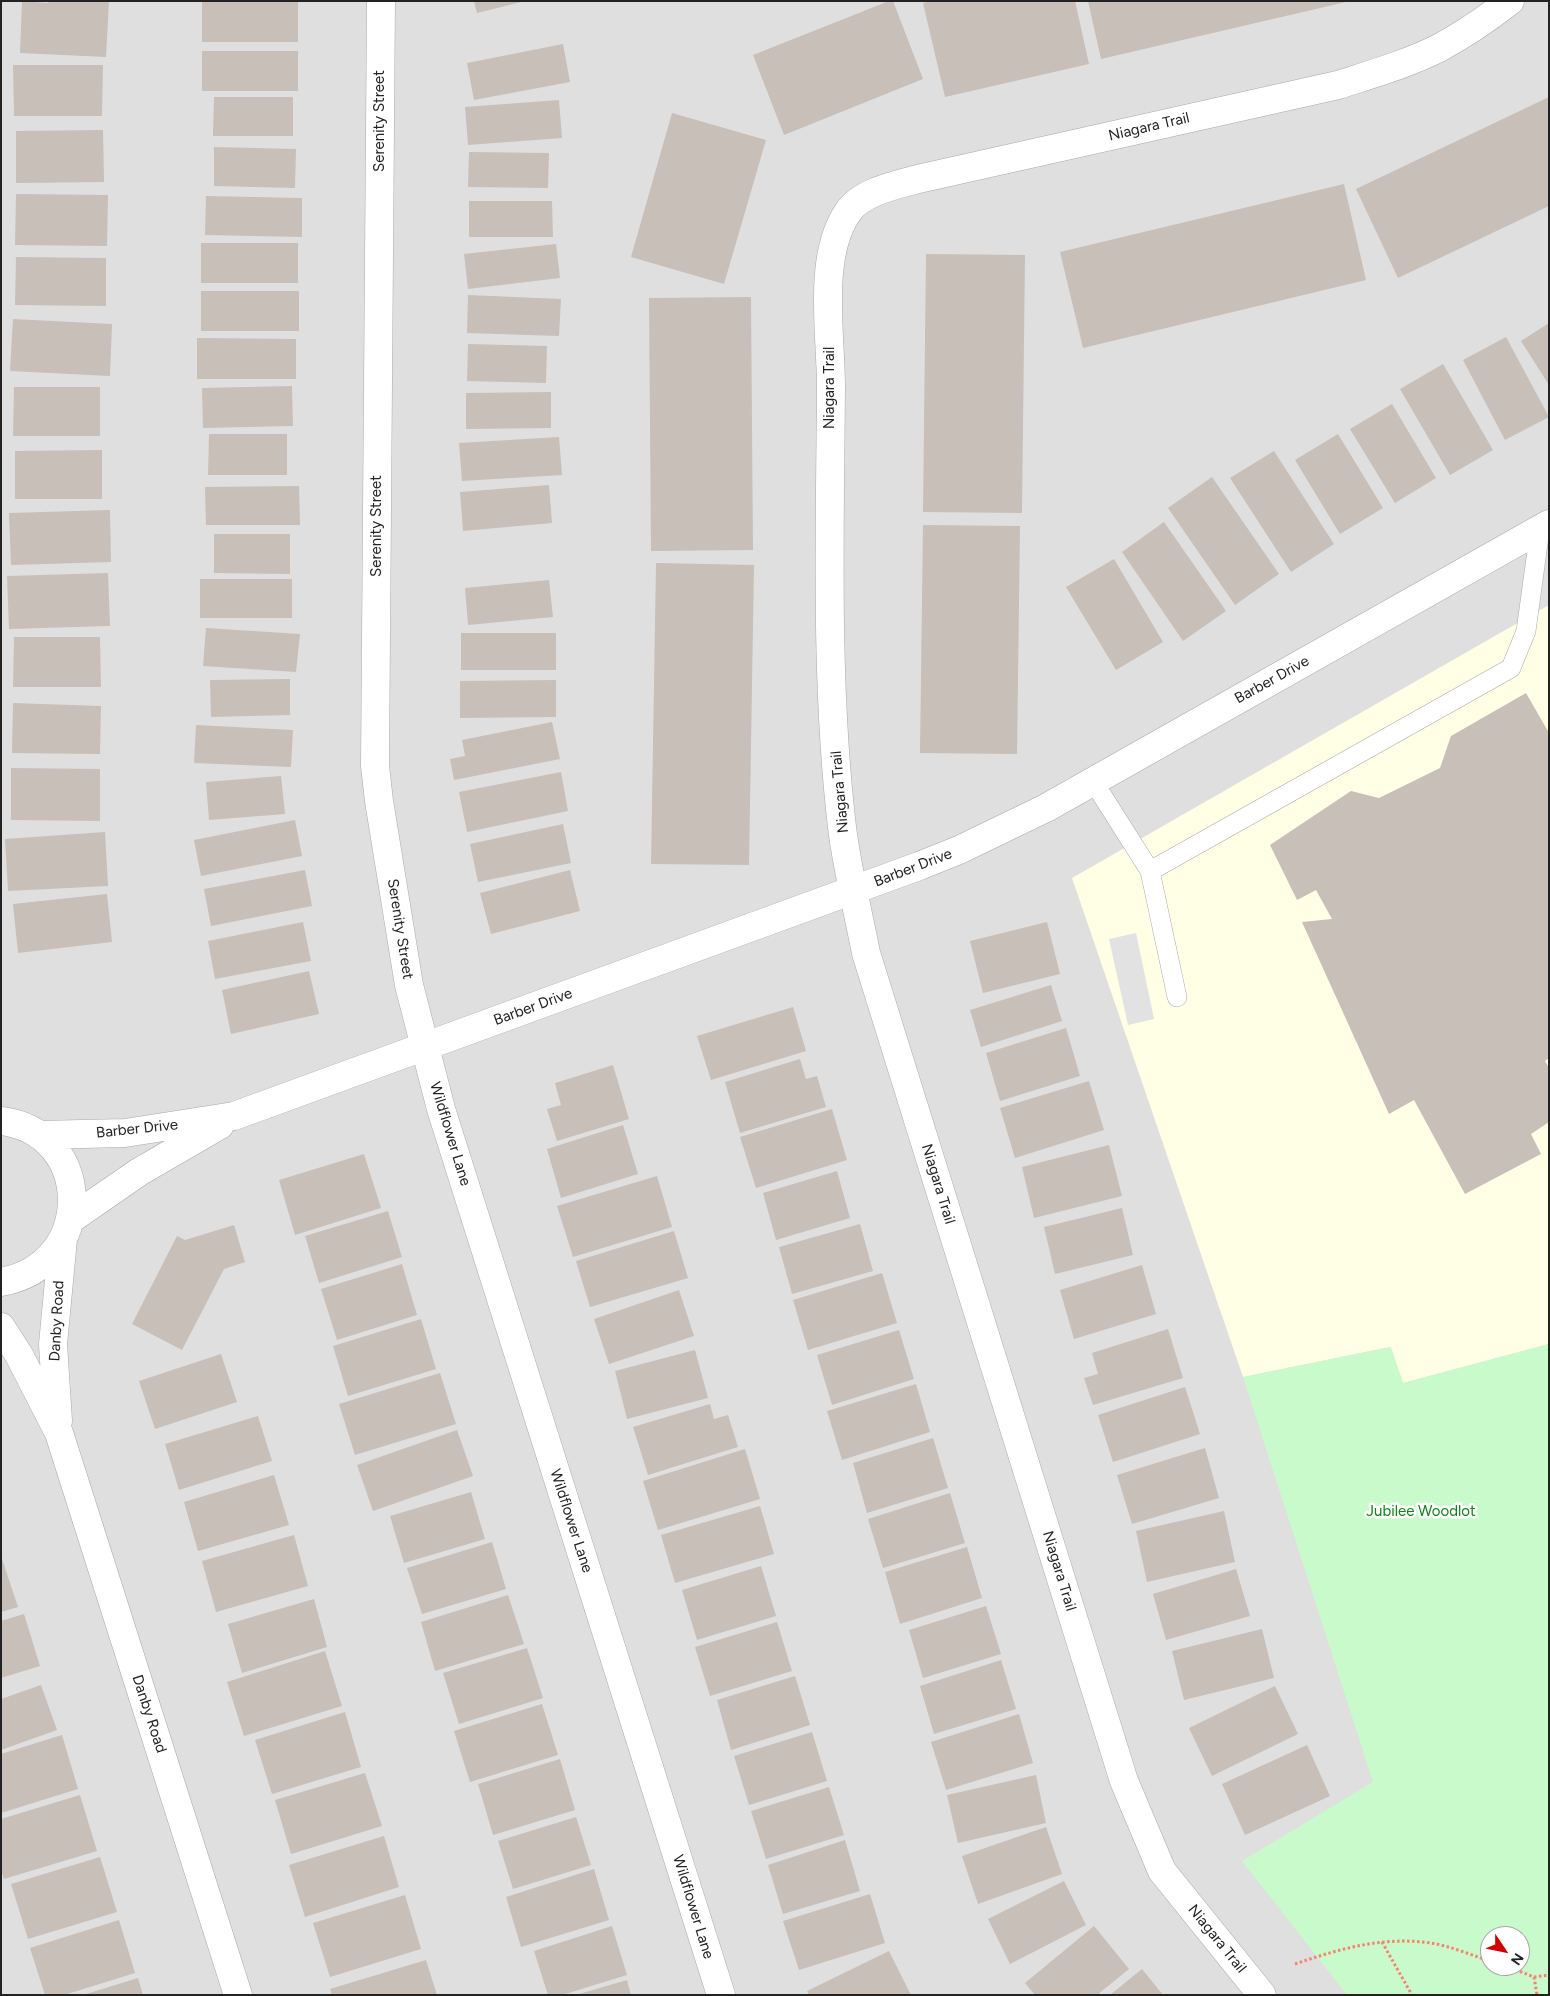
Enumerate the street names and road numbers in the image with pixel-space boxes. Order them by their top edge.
street label: Serenity Street [371,70,389,172]
street label: Niagara Trail [1107,109,1191,145]
street label: Niagara Trail [821,347,839,429]
street label: Serenity Street [368,475,386,577]
street label: Barber Drive [1232,652,1312,708]
street label: Niagara Trail [827,750,853,834]
street label: Barber Drive [871,845,955,891]
street label: Serenity Street [383,877,417,981]
street label: Barber Drive [491,984,575,1030]
street label: Wildflower Lane [426,1080,474,1188]
street label: Barber Drive [95,1116,179,1142]
street label: Niagara Trail [917,1142,959,1226]
street label: Danby Road [46,1280,68,1362]
street label: Wildflower Lane [546,1467,596,1575]
street label: Niagara Trail [1038,1529,1080,1613]
street label: Danby Road [128,1673,170,1755]
street label: Wildflower Lane [669,1853,717,1961]
street label: Niagara Trail [1184,1901,1250,1977]

